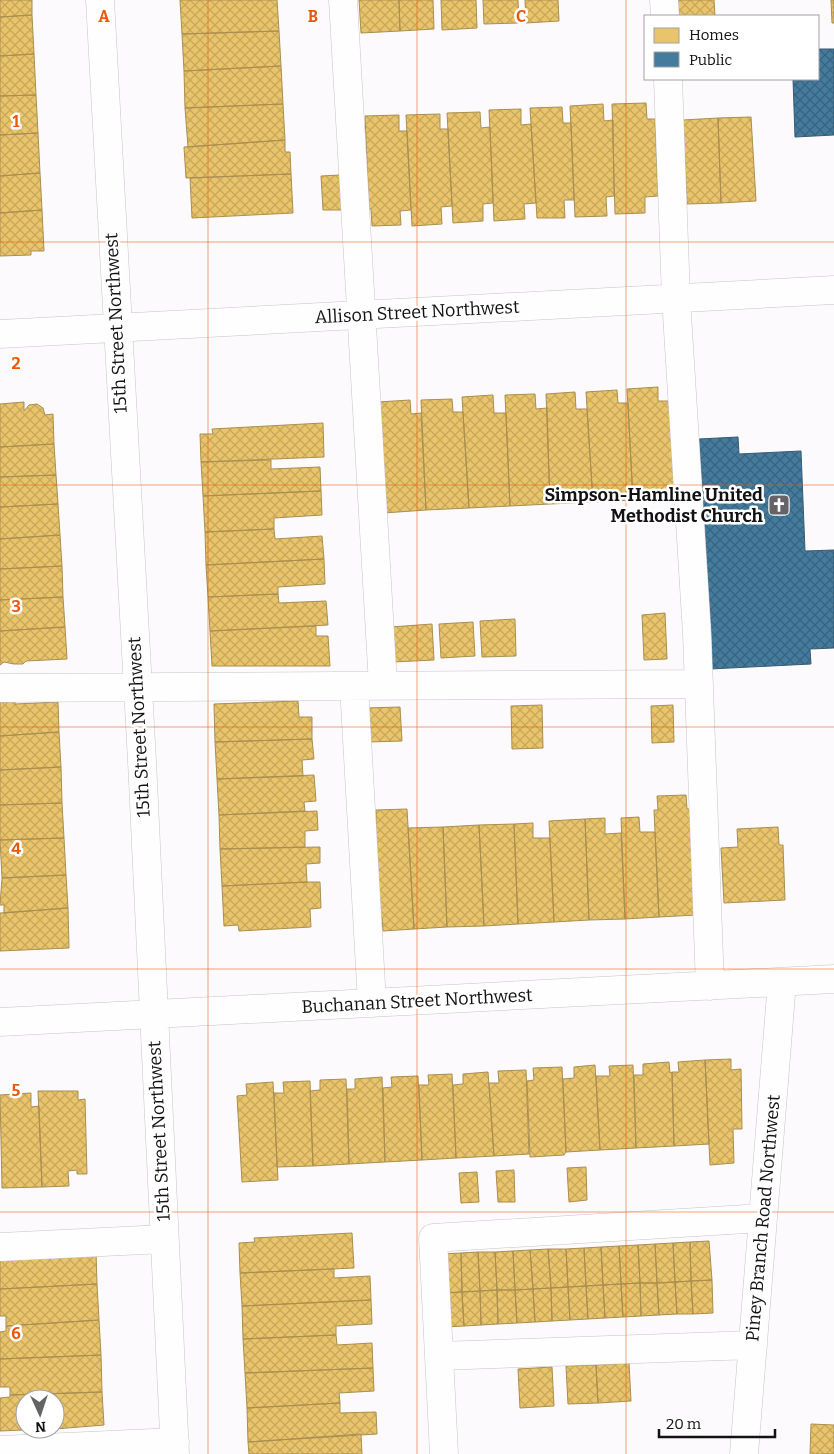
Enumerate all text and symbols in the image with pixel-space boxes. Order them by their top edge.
text: A [98,7,110,26]
text: B [308,7,318,26]
text: C [516,7,526,26]
legend [644,15,819,80]
text: Homes [689,26,739,44]
text: Public [689,51,733,69]
text: 1 [13,112,20,131]
street label: 15th Street Northwest [100,232,132,414]
street label: Allison Street Northwest [314,296,520,328]
text: 2 [11,354,21,373]
place label: Simpson-Hamline United Methodist Church [544,484,764,527]
church icon: Simpson-Hamline United Methodist Church [767,493,791,517]
text: 3 [11,597,21,616]
street label: 15th Street Northwest [123,636,155,818]
text: 4 [11,839,21,858]
street label: Buchanan Street Northwest [301,984,534,1018]
street label: 15th Street Northwest [143,1040,175,1222]
text: 5 [12,1081,21,1100]
street label: Piney Branch Road Northwest [741,1093,785,1342]
text: 6 [11,1324,21,1343]
north arrow [15,1389,65,1439]
scale bar [659,1406,775,1438]
text: 20 m [666,1415,702,1433]
text: N [35,1418,46,1435]

